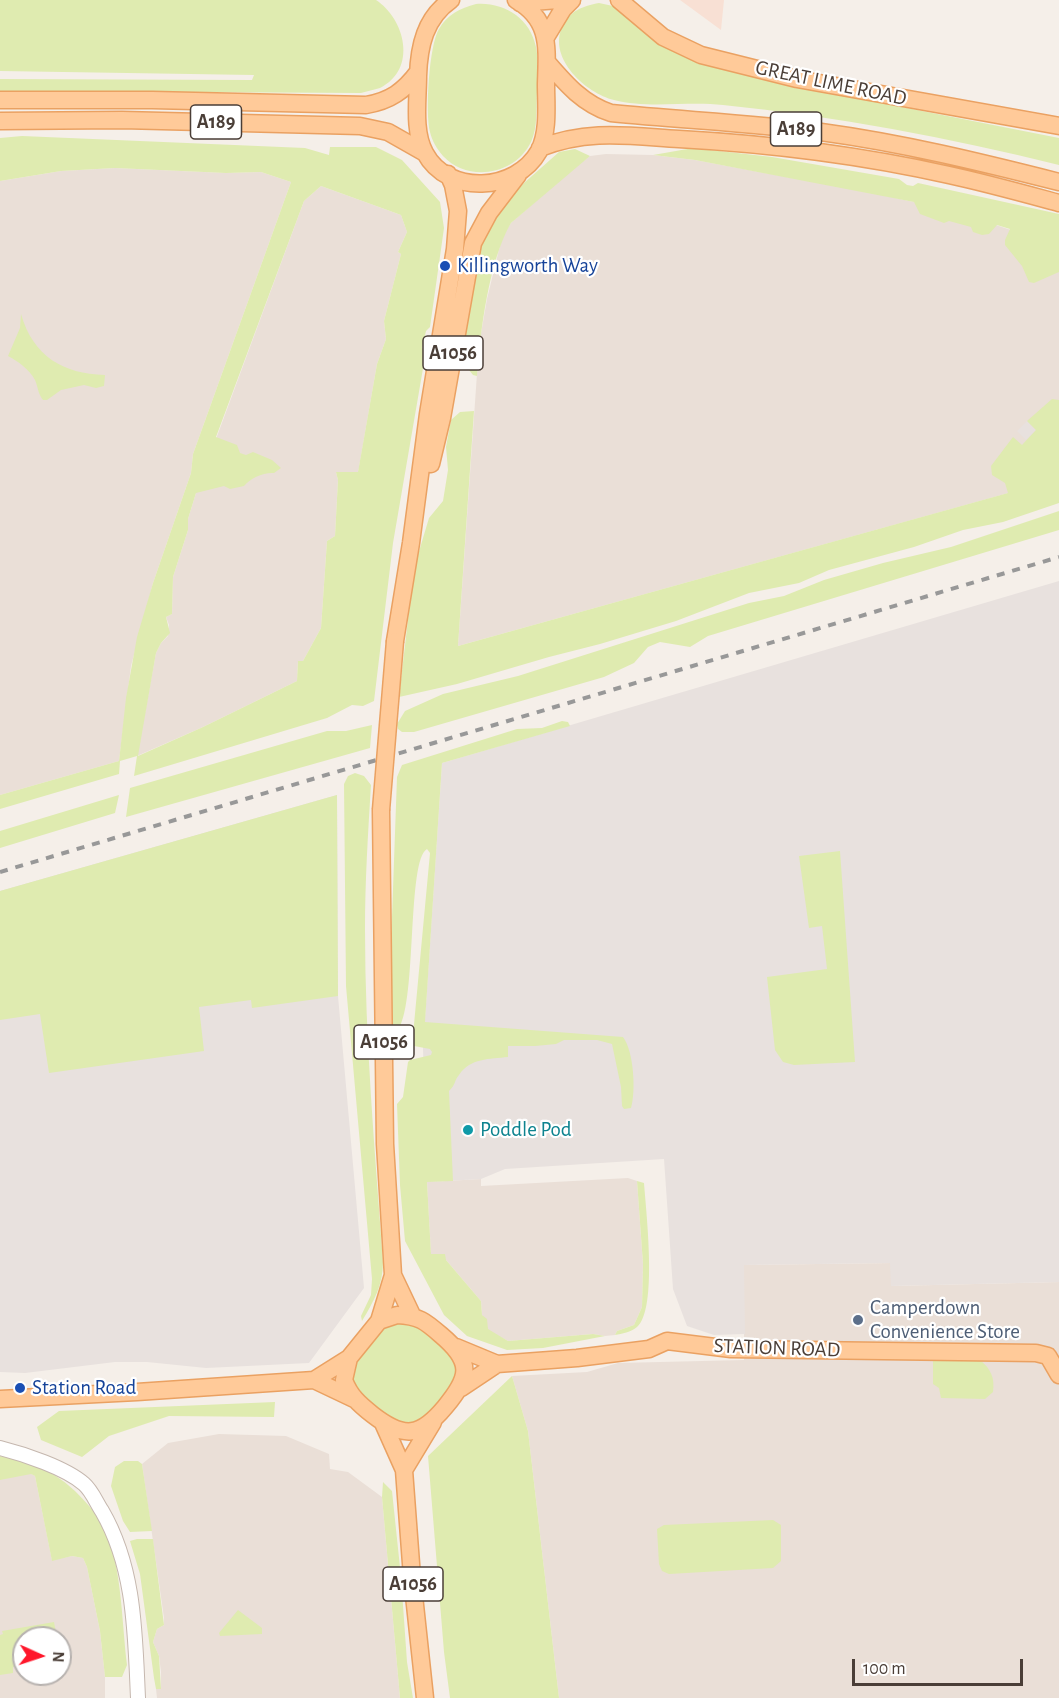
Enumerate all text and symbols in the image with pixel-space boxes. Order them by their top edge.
street label: GREAT LIME ROAD [753,55,909,111]
road number: A189 [190,105,242,139]
road number: A189 [770,112,822,146]
place label: Killingworth Way [457,253,598,279]
marker: Killingworth Way [438,259,452,273]
road number: A1056 [423,336,483,370]
road number: A1056 [354,1025,414,1059]
place label: Poddle Pod [480,1117,572,1143]
marker: Poddle Pod [461,1123,475,1137]
place label: Camperdown Convenience Store [870,1295,1020,1345]
marker: Camperdown Convenience Store [851,1313,865,1327]
street label: STATION ROAD [713,1333,841,1363]
place label: Station Road [32,1375,136,1401]
marker: Station Road [13,1381,27,1395]
road number: A1056 [383,1567,443,1601]
north arrow [12,1626,72,1686]
scale bar [855,1647,1026,1685]
text: N [50,1651,66,1663]
text: 100 m [863,1660,906,1678]

